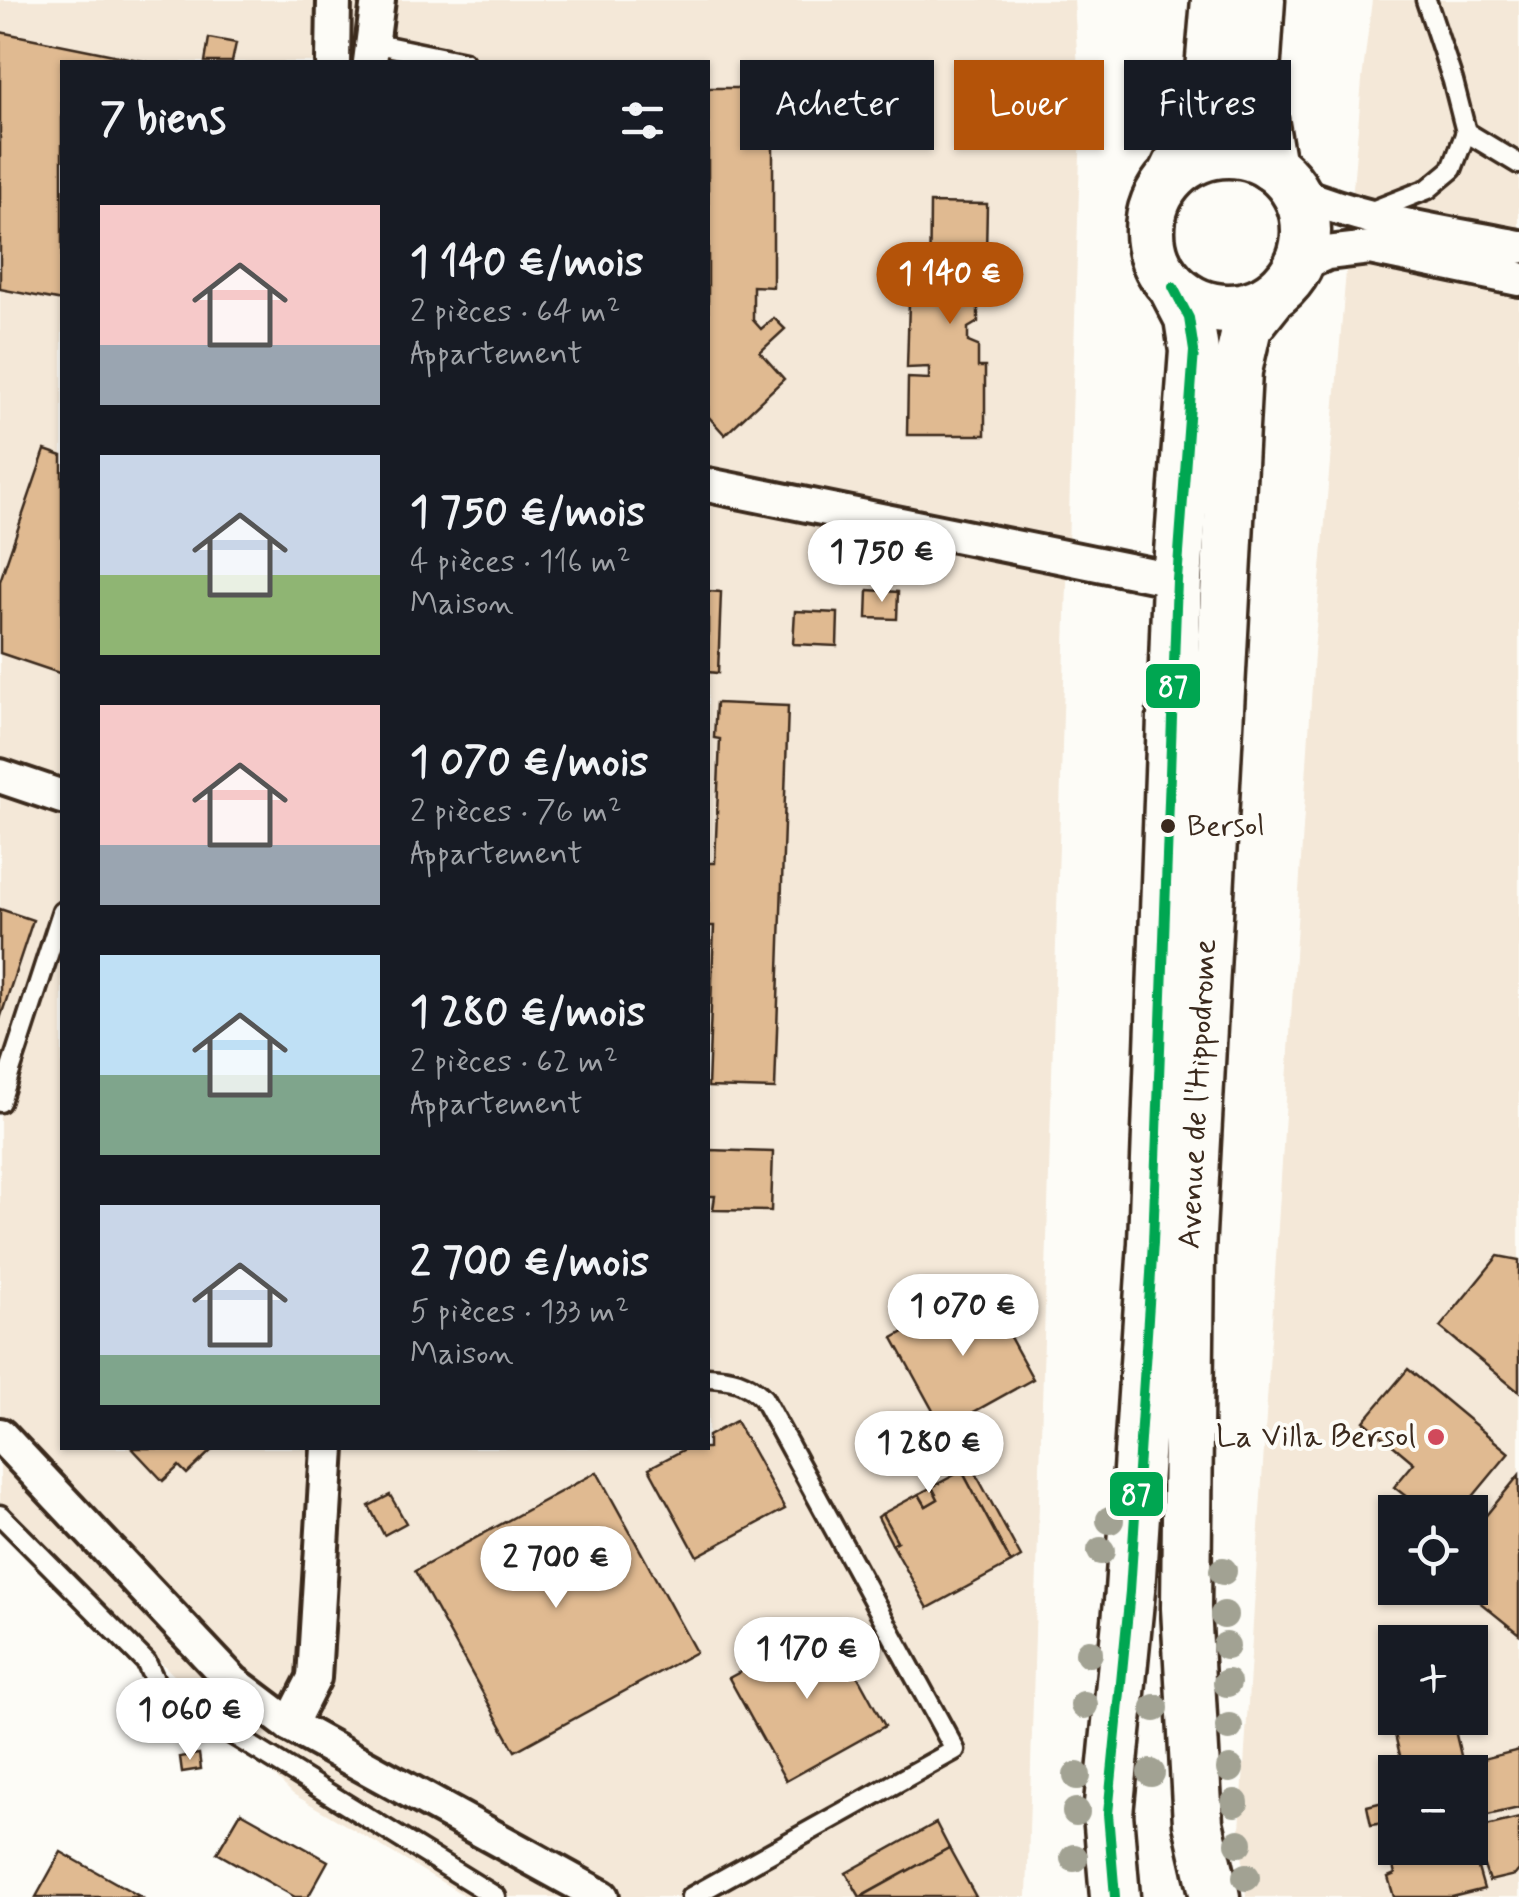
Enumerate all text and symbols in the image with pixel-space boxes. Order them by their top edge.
chip: Acheter [740,60,934,150]
chip: Louer [954,60,1104,150]
chip: Filtres [1124,60,1291,150]
text: 7 biens [100,93,226,148]
icon: filters [615,93,670,148]
text: 1 140 €/mois [410,236,644,291]
pin: 1 140 € [858,242,1042,327]
icon: home [180,245,300,365]
text: 1 140 € [898,253,1002,295]
text: 2 pièces · 64 m² [410,291,620,333]
text: Appartement [410,333,583,375]
text: 1 750 €/mois [410,486,645,541]
icon: home [180,495,300,615]
pin: 1 750 € [790,520,974,605]
text: 1 750 € [830,531,934,573]
text: 4 pièces · 116 m² [410,541,631,583]
text: Maison [410,583,514,625]
line badge: 87 [1144,662,1202,710]
text: 87 [1158,670,1188,707]
text: 1 070 €/mois [410,736,648,791]
icon: home [180,745,300,865]
text: 2 pièces · 76 m² [410,791,622,833]
place label: Bersol [1187,807,1265,846]
marker: Bersol [1158,816,1178,836]
text: Appartement [410,833,583,875]
street label: Avenue de l'Hippodrome [1169,938,1227,1250]
text: 1 280 €/mois [410,986,646,1041]
icon: home [180,995,300,1115]
text: 2 pièces · 62 m² [410,1041,618,1083]
text: Appartement [410,1083,583,1125]
text: 2 700 €/mois [410,1236,649,1291]
icon: home [180,1245,300,1365]
pin: 1 070 € [871,1274,1055,1359]
text: 1 070 € [910,1285,1016,1327]
text: 5 pièces · 133 m² [410,1291,629,1333]
text: Maison [410,1333,514,1375]
pin: 1 280 € [837,1411,1021,1496]
place label: La Villa Bersol [1216,1416,1416,1458]
text: 1 280 € [877,1422,981,1464]
marker: La Villa Bersol [1425,1426,1447,1448]
line badge: 87 [1108,1470,1165,1518]
text: 87 [1121,1478,1151,1515]
map controls [1378,1495,1488,1865]
button: locate [1378,1495,1488,1605]
pin: 2 700 € [464,1526,648,1611]
text: 2 700 € [502,1537,610,1579]
pin: 1 170 € [715,1617,899,1702]
button: + [1378,1625,1488,1735]
text: 1 170 € [756,1628,858,1670]
pin: 1 060 € [98,1678,282,1763]
text: 1 060 € [138,1689,242,1731]
button: − [1378,1755,1488,1865]

